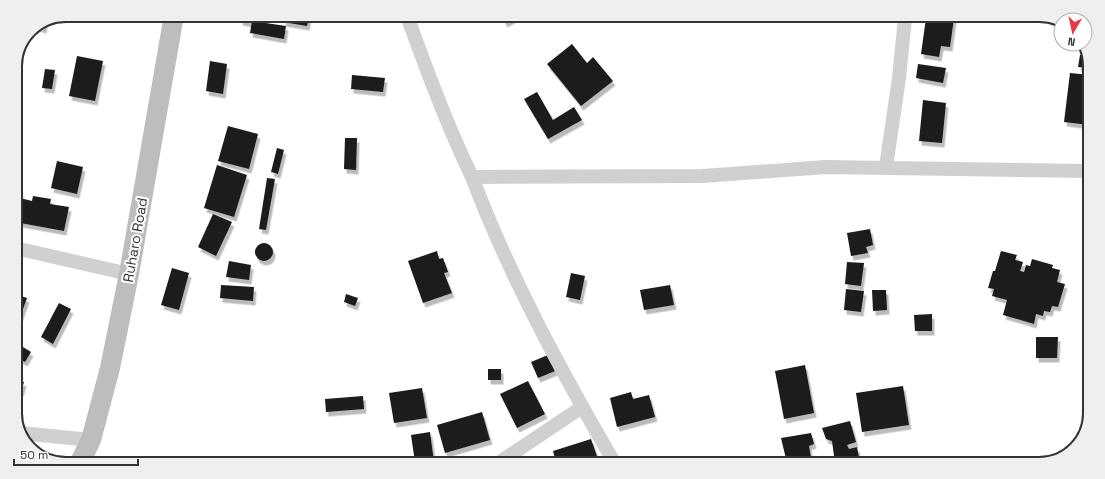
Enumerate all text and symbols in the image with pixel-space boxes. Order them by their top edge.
north arrow [1053,12,1093,52]
text: N [1067,34,1076,49]
street label: Ruharo Road [119,196,151,284]
scale bar [14,441,138,467]
text: 50 m [20,447,48,463]

